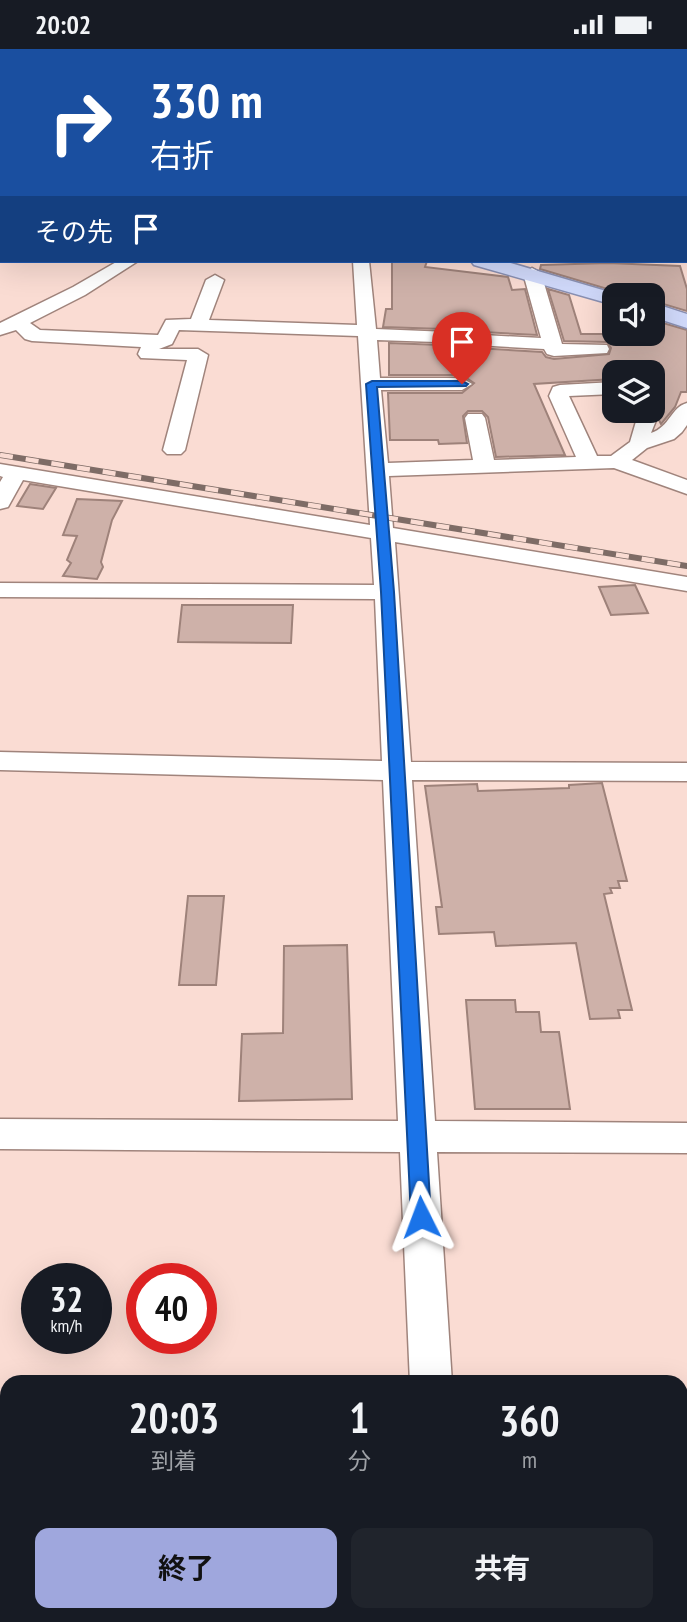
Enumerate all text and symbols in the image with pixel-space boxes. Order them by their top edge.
text: 20:02 [35,8,91,41]
text: 330 m [150,68,263,132]
icon: right [35,77,126,168]
text: 右折 [150,134,214,176]
icon: arrive [127,210,165,248]
text: その先 [35,215,113,248]
map controls [602,283,665,423]
button: sound [602,283,665,346]
pin [432,312,492,384]
icon: arrive [443,323,481,361]
button: layers [602,360,665,423]
position arrow [384,1180,458,1254]
speed limit sign: 40 [126,1263,217,1354]
text: 32 [50,1276,83,1322]
text: km/h [51,1314,82,1337]
text: 20:03 [128,1390,219,1445]
text: 1 [349,1390,369,1445]
text: 360 [499,1393,560,1448]
text: m [522,1445,537,1474]
text: 到着 [151,1446,197,1475]
text: 分 [348,1446,371,1475]
button: 終了 [35,1528,337,1608]
button: 共有 [351,1528,653,1608]

